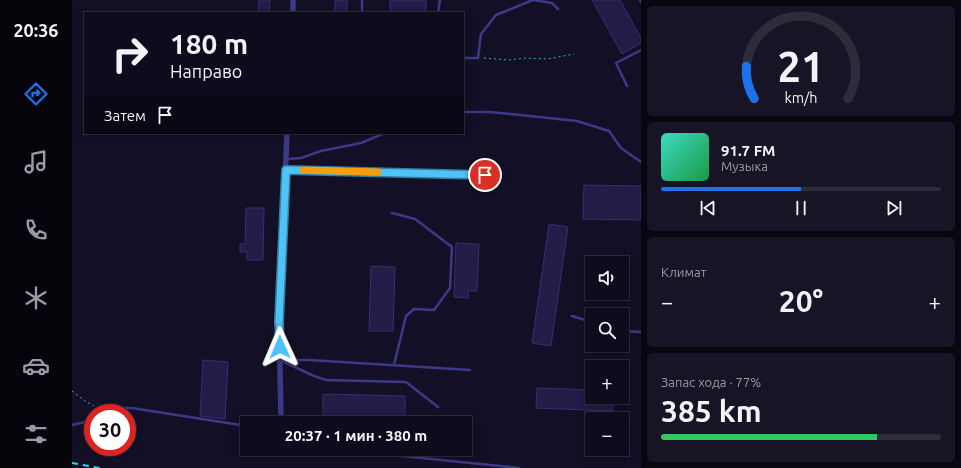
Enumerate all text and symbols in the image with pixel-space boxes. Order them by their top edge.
text: 20:36 [13,20,59,40]
icon: right [104,28,156,80]
text: 180 m [170,28,248,59]
text: 21 [778,43,824,90]
text: Направо [170,61,242,81]
icon: directions [22,80,50,108]
text: km/h [785,89,817,105]
icon: arrive [154,104,176,126]
text: Затем [104,107,146,124]
text: 91.7 FM [721,142,775,159]
icon: music [22,148,50,176]
pin [468,158,502,192]
text: Музыка [721,159,768,173]
icon: arrive [474,164,496,186]
icon: previous [697,197,719,219]
icon: pause [790,197,812,219]
icon: next [883,197,905,219]
icon: phone [22,216,50,244]
map controls [585,256,629,456]
button: sound [585,256,629,300]
text: Климат [661,265,706,279]
icon: climate [22,284,50,312]
text: 20° [779,284,823,318]
text: − [661,289,673,314]
text: + [929,289,941,314]
button: search [585,308,629,352]
position arrow [259,326,301,368]
icon: car [22,352,50,380]
button: + [585,360,629,404]
text: Запас хода · 77% [661,375,761,389]
text: 385 km [661,394,762,428]
speed limit sign: 30 [84,404,136,456]
button: − [585,412,629,456]
icon: filters [22,420,50,448]
text: 20:37 · 1 мин · 380 m [285,427,427,444]

